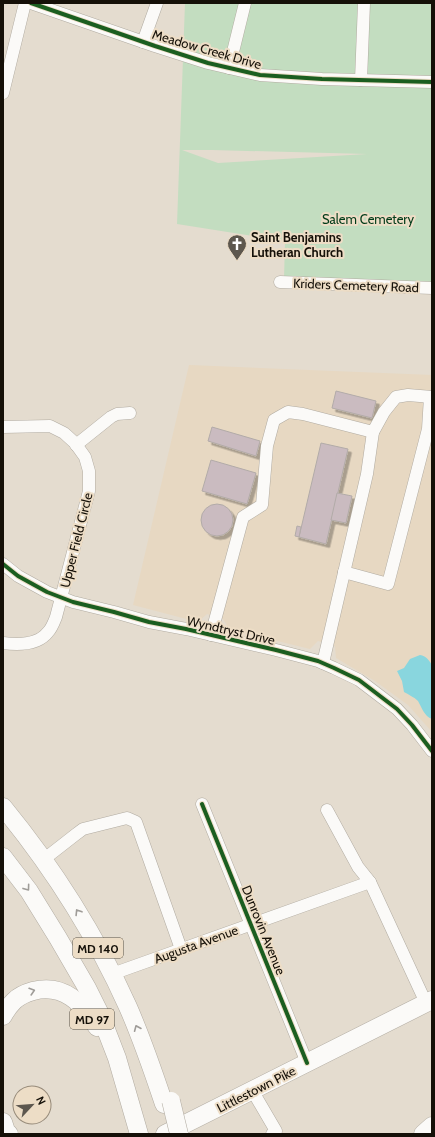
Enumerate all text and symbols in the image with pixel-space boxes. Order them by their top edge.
street label: Meadow Creek Drive [150,26,264,72]
park label: Salem Cemetery [322,211,414,227]
place label: Saint Benjamins Lutheran Church [251,229,343,260]
church icon: Saint Benjamins Lutheran Church [226,233,248,261]
street label: Kriders Cemetery Road [293,275,419,295]
street label: Upper Field Circle [56,491,96,589]
street label: Wyndtryst Drive [185,612,277,648]
street label: Dunrovin Avenue [239,883,289,977]
one-way arrow [22,884,29,891]
one-way arrow [75,909,82,916]
street label: Augusta Avenue [152,921,240,967]
road number: MD 140 [73,938,123,958]
one-way arrow [28,987,35,996]
road number: MD 97 [70,1009,114,1029]
one-way arrow [133,1024,141,1031]
street label: Littlestown Pike [214,1062,298,1116]
north arrow [12,1085,52,1125]
text: N [33,1094,49,1107]

